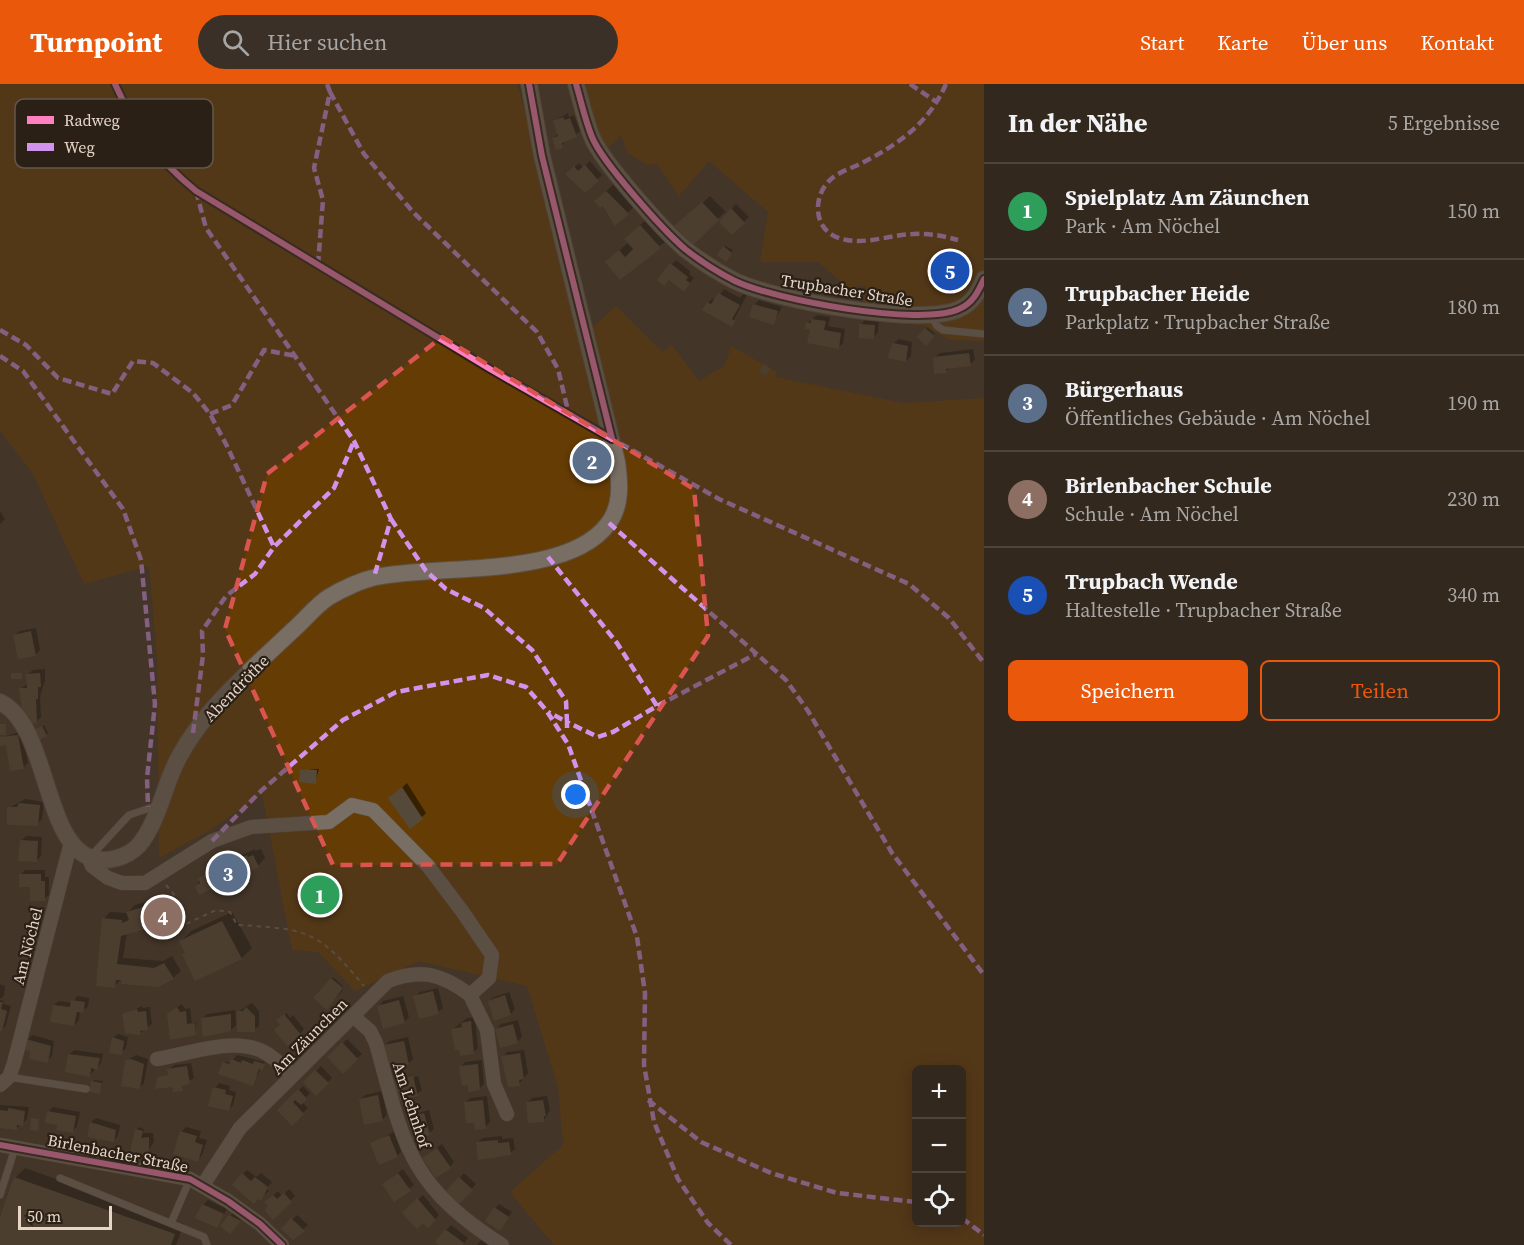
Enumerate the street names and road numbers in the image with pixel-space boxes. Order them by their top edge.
street label: Trupbacher Straße [780,269,914,311]
street label: Abendröthe [199,650,273,726]
street label: Am Nöchel [7,905,47,987]
street label: Am Zäunchen [266,993,352,1079]
street label: Am Lehnhof [388,1059,437,1152]
street label: Birlenbacher Straße [46,1129,190,1177]

